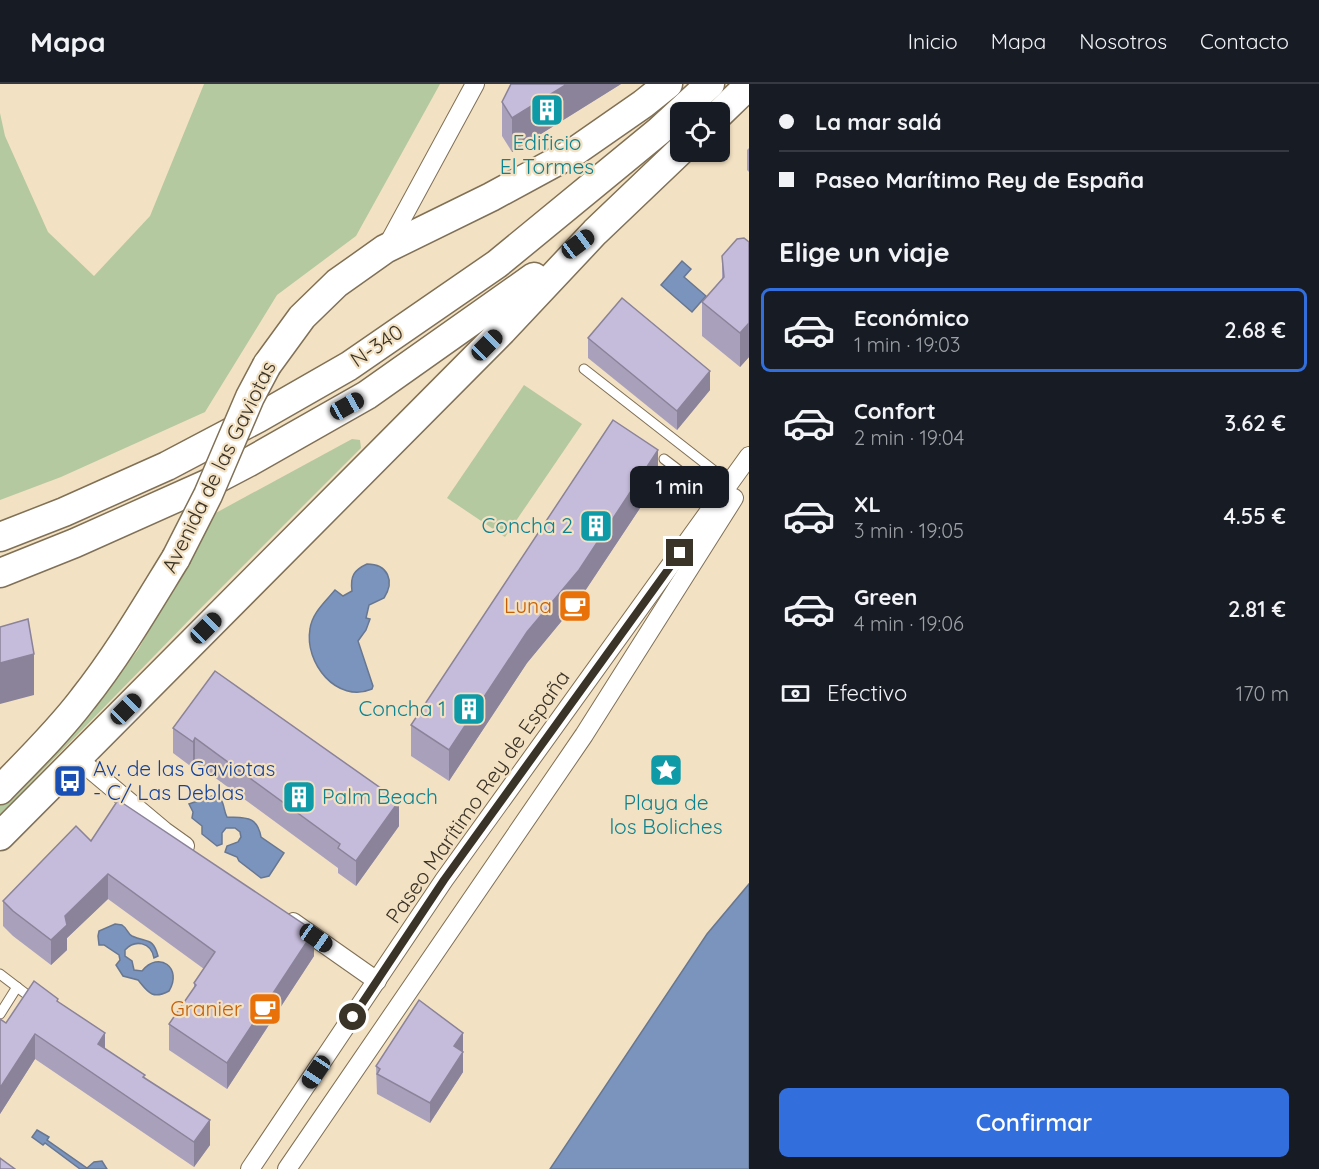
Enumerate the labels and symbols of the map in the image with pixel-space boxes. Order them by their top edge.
building icon: Edificio El Tormes [529,92,565,128]
place label: Edificio El Tormes [500,129,594,179]
car [558,226,598,262]
street label: N-340 [345,318,408,372]
car [468,326,506,364]
street label: Avenida de las Gaviotas [155,356,281,577]
car [327,389,367,423]
callout: 1 min [630,466,730,508]
building icon: Concha 2 [578,508,614,544]
place label: Concha 2 [482,512,573,538]
route end [666,539,693,566]
cafe icon: Luna [557,588,593,624]
place label: Luna [504,592,552,618]
car [187,609,225,647]
street label: Paseo Marítimo Rey de España [380,665,575,928]
car [107,690,145,728]
building icon: Concha 1 [451,691,487,727]
place label: Concha 1 [358,695,446,721]
place icon: Playa de los Boliches [648,752,684,788]
place label: Av. de las Gaviotas - C/ Las Deblas [93,755,275,805]
bus stop icon: Av. de las Gaviotas - C/ Las Deblas [52,763,88,799]
building icon: Palm Beach [281,779,317,815]
place label: Palm Beach [322,783,438,809]
place label: Playa de los Boliches [609,789,723,839]
car [296,920,336,956]
cafe icon: Granier [247,991,283,1027]
place label: Granier [170,995,242,1021]
route start [339,1003,366,1030]
car [298,1052,334,1092]

